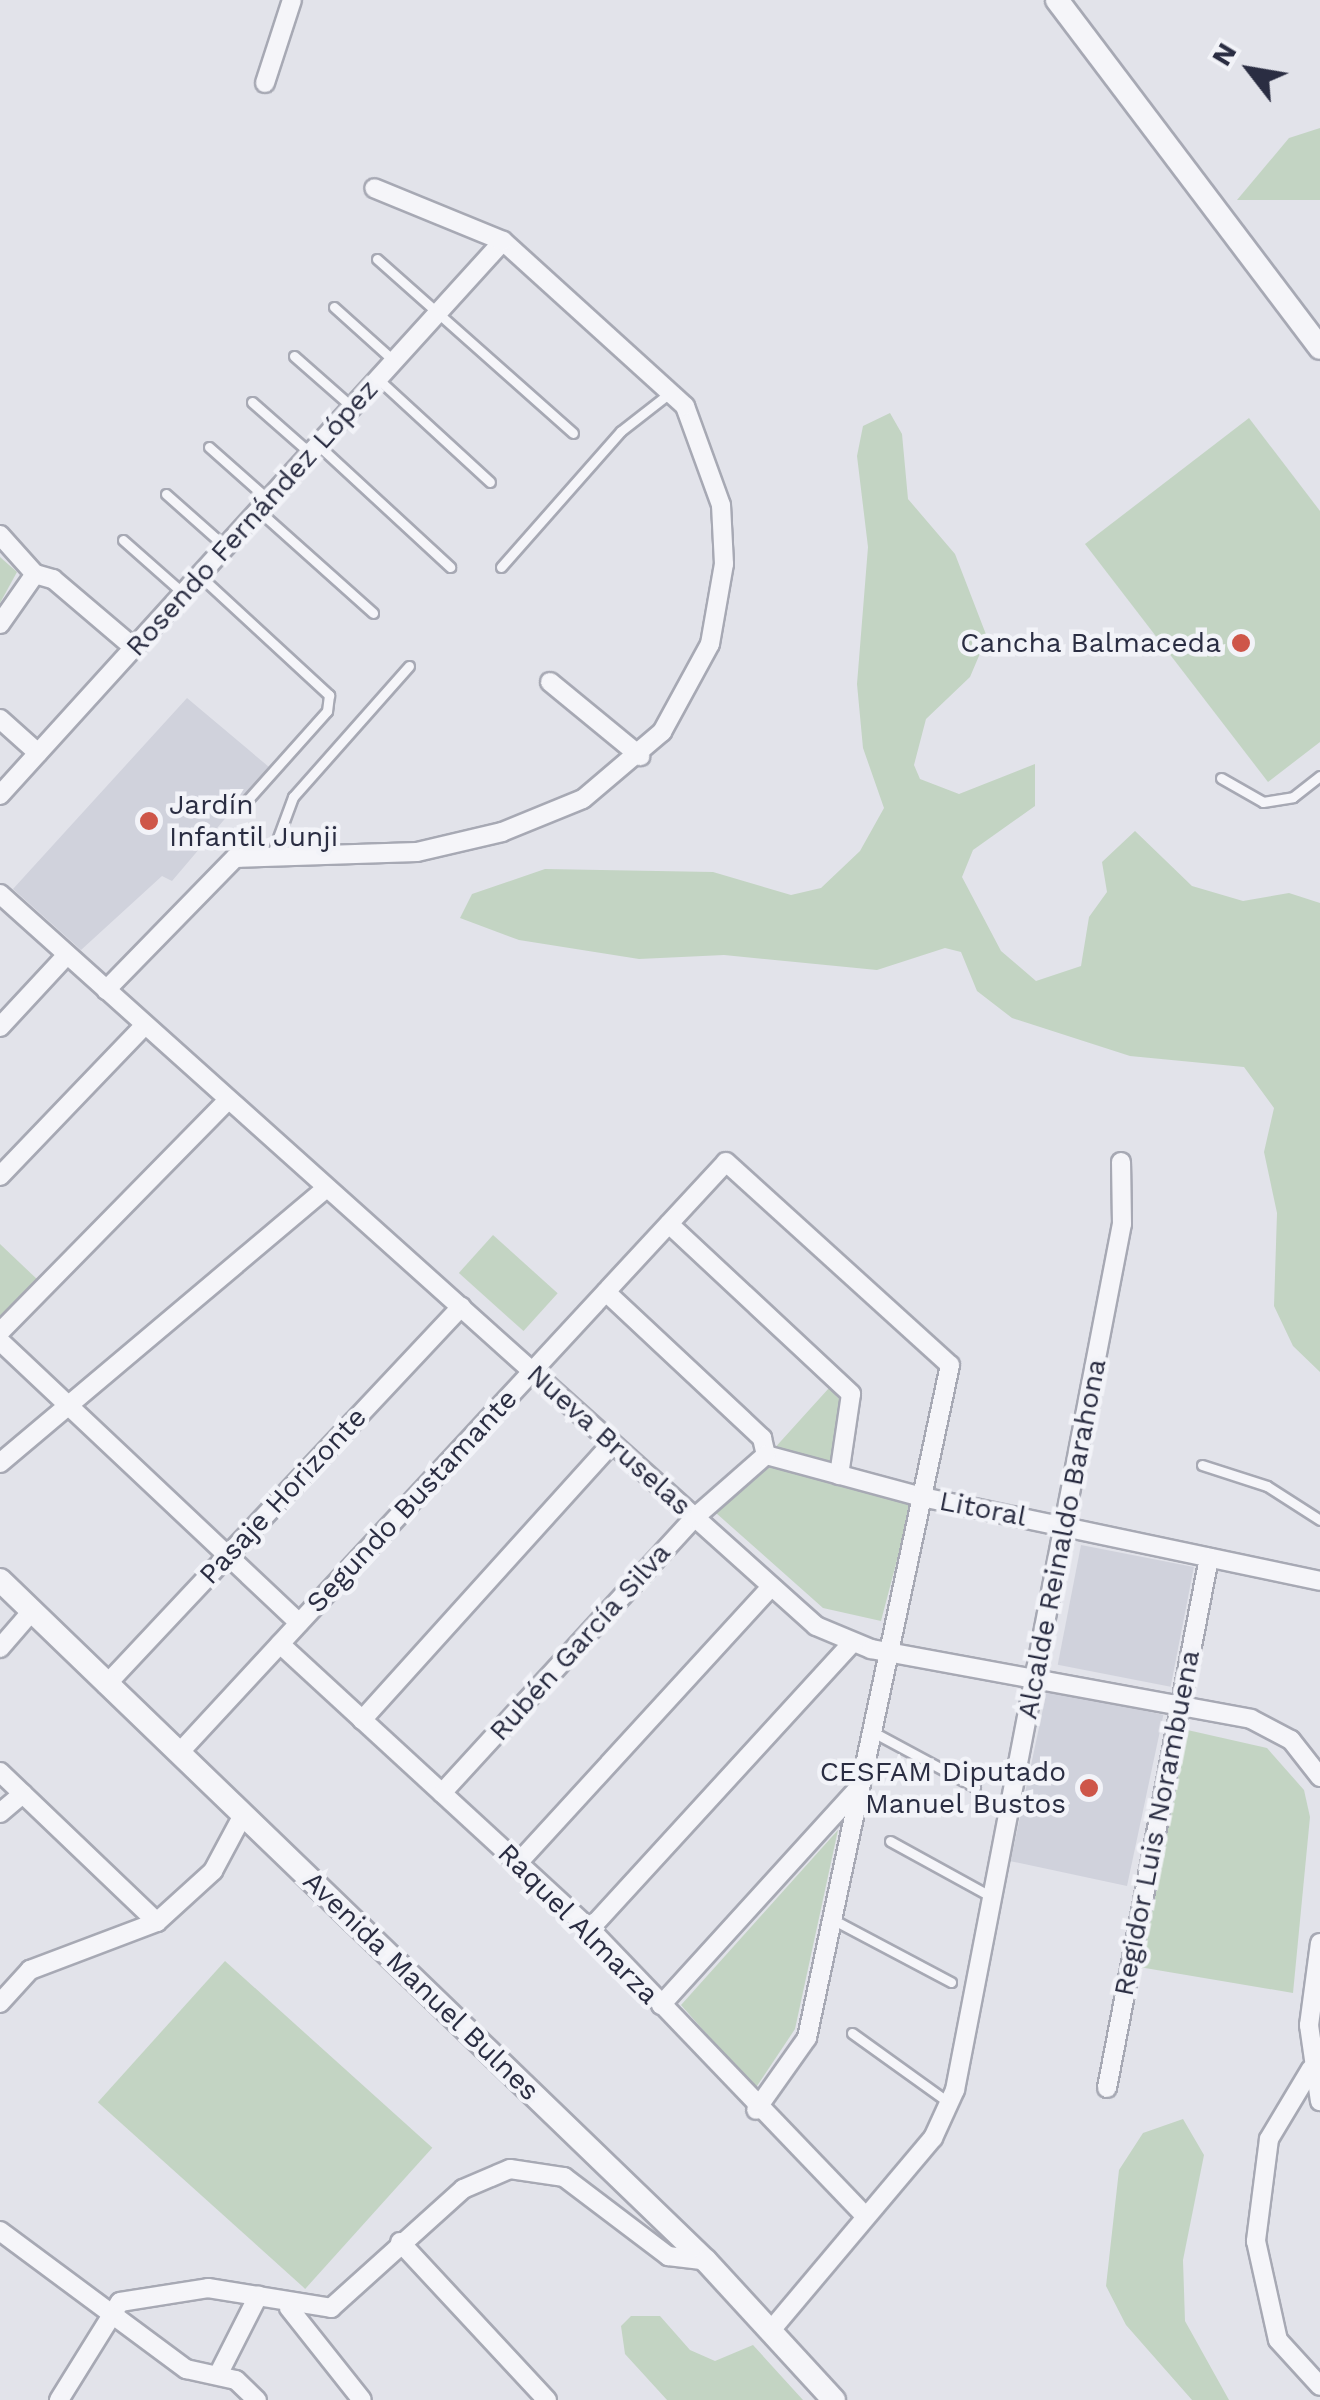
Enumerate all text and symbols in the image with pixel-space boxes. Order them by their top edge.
north arrow [1200,20,1300,120]
text: N [1204,37,1243,72]
street label: Rosendo Fernández López [119,373,385,663]
place label: Cancha Balmaceda [960,626,1221,660]
marker: Cancha Balmaceda [1230,632,1252,654]
place label: Jardín Infantil Junji [169,788,340,854]
marker: Jardín Infantil Junji [138,810,160,832]
street label: Alcalde Reinaldo Barahona [1011,1356,1113,1722]
street label: Nueva Bruselas [520,1357,698,1523]
street label: Segundo Bustamante [300,1382,524,1620]
street label: Pasaje Horizonte [193,1401,373,1591]
street label: Litoral [937,1484,1029,1534]
street label: Rubén García Silva [482,1536,678,1748]
street label: Regidor Luis Norambuena [1107,1647,1207,1999]
place label: CESFAM Diputado Manuel Bustos [820,1755,1066,1821]
marker: CESFAM Diputado Manuel Bustos [1076,1775,1102,1801]
street label: Raquel Almarza [490,1836,666,2012]
street label: Avenida Manuel Bulnes [295,1864,547,2108]

